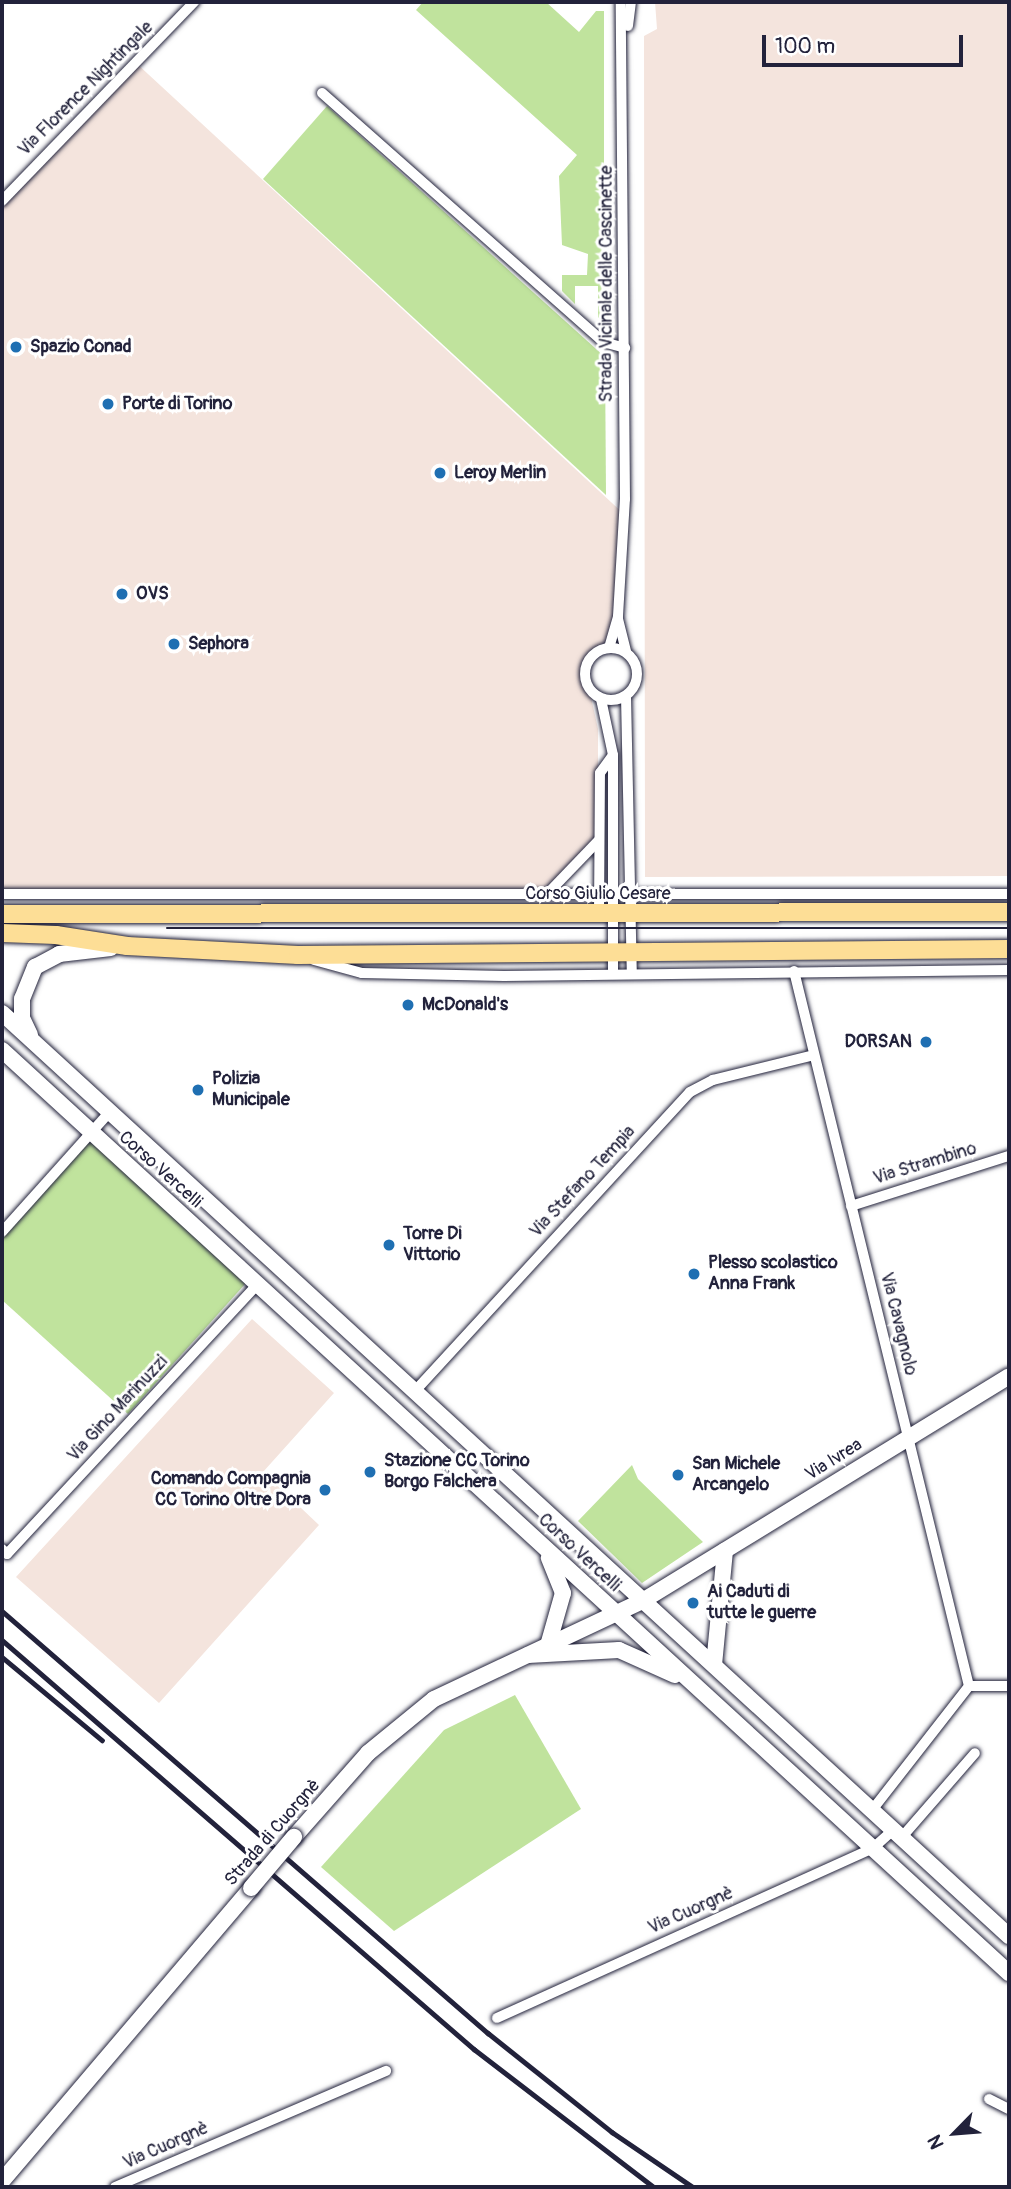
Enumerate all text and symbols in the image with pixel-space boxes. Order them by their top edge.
street label: Via Florence Nightingale [14,17,158,161]
scale bar [766,21,967,65]
text: 100 m [775,33,835,60]
street label: Strada Vicinale delle Cascinette [596,166,618,402]
place label: Spazio Conad [30,336,131,358]
marker: Spazio Conad [8,339,24,355]
place label: Porte di Torino [122,393,233,415]
marker: Porte di Torino [100,396,116,412]
place label: Leroy Merlin [454,462,546,484]
marker: Leroy Merlin [432,465,448,481]
place label: OVS [136,583,169,605]
marker: OVS [114,586,130,602]
place label: Sephora [188,633,249,655]
marker: Sephora [166,636,182,652]
street label: Corso Giulio Cesare [525,883,671,905]
place label: McDonald's [422,994,508,1016]
marker: McDonald's [400,997,416,1013]
place label: DORSAN [845,1031,912,1053]
marker: DORSAN [918,1034,934,1050]
place label: Polizia Municipale [212,1069,290,1112]
marker: Polizia Municipale [190,1082,206,1098]
street label: Via Stefano Tempia [526,1122,640,1242]
street label: Corso Vercelli [114,1127,206,1213]
street label: Via Strambino [871,1138,979,1190]
place label: Torre Di Vittorio [403,1224,462,1266]
marker: Torre Di Vittorio [381,1237,397,1253]
place label: Plesso scolastico Anna Frank [708,1253,838,1296]
marker: Plesso scolastico Anna Frank [686,1266,702,1282]
street label: Via Cavagnolo [875,1270,921,1378]
street label: Via Gino Marinuzzi [63,1351,173,1467]
street label: Via Ivrea [802,1434,866,1486]
place label: Stazione CC Torino Borgo Falchera [384,1451,530,1494]
place label: San Michele Arcangelo [692,1454,780,1496]
marker: Stazione CC Torino Borgo Falchera [362,1464,378,1480]
marker: San Michele Arcangelo [670,1467,686,1483]
place label: Comando Compagnia CC Torino Oltre Dora [151,1469,311,1512]
marker: Comando Compagnia CC Torino Oltre Dora [317,1482,333,1498]
street label: Corso Vercelli [533,1509,625,1597]
place label: Ai Caduti di tutte le guerre [707,1582,816,1624]
marker: Ai Caduti di tutte le guerre [685,1595,701,1611]
street label: Strada di Cuorgnè [221,1775,325,1891]
street label: Via Cuorgnè [645,1883,737,1939]
north arrow [920,2098,990,2168]
street label: Via Cuorgnè [120,2118,212,2174]
text: N [922,2131,950,2153]

